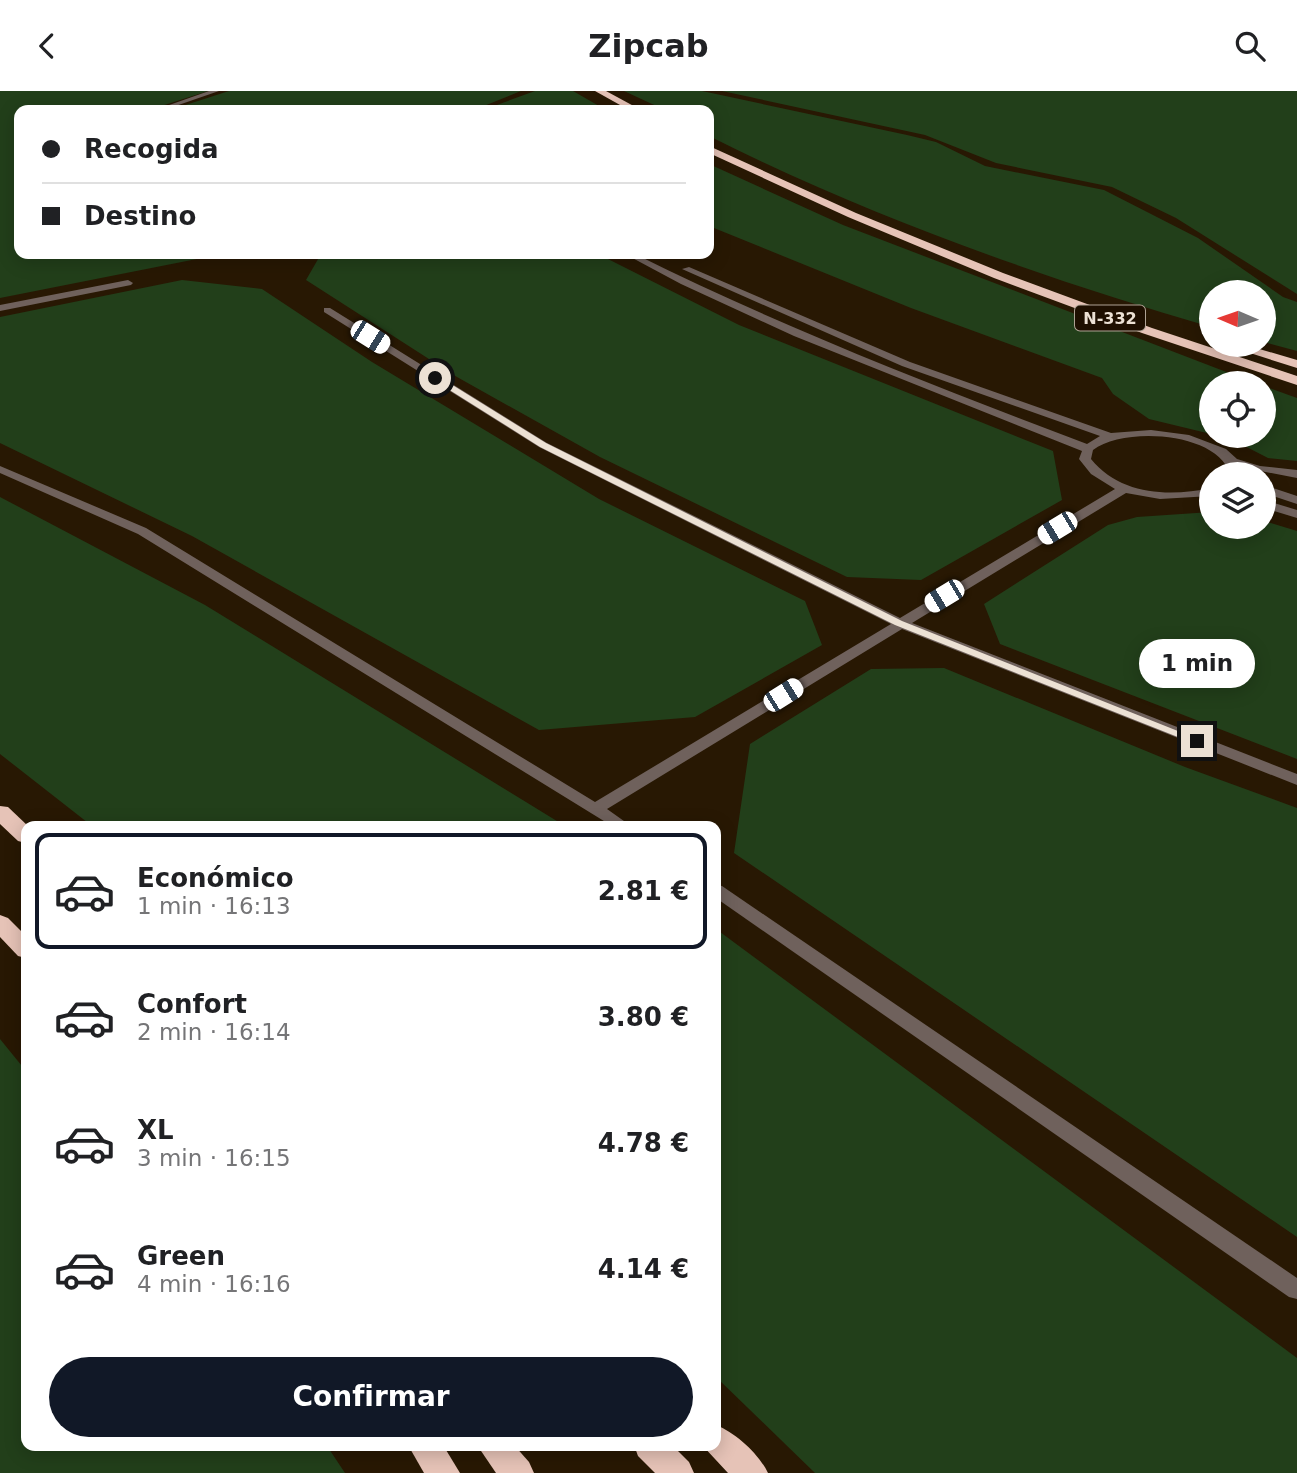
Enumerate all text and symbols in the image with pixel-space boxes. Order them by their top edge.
icon: back [28,27,66,65]
text: Zipcab [588,27,709,65]
icon: search [1231,27,1269,65]
text: Recogida [84,134,219,164]
text: Destino [84,201,196,231]
north arrow [1199,280,1276,357]
map controls [1199,280,1276,539]
road number: N-332 [1075,306,1145,331]
car [347,317,394,357]
route start [419,362,451,394]
button: locate [1199,371,1276,448]
button: layers [1199,462,1276,539]
car [1034,508,1081,548]
car [921,576,968,616]
callout: 1 min [1139,639,1255,689]
text: 1 min [1161,650,1233,676]
car [760,675,807,715]
route end [1181,725,1213,757]
icon: car [53,860,116,923]
text: Económico [137,863,294,893]
text: 2.81 € [598,876,689,906]
text: 1 min · 16:13 [137,893,291,919]
icon: car [53,986,116,1049]
text: Confort [137,989,247,1019]
text: 3.80 € [598,1002,689,1032]
text: 2 min · 16:14 [137,1019,291,1045]
icon: car [53,1112,116,1175]
text: XL [137,1115,174,1145]
text: 4.78 € [598,1128,689,1158]
text: 3 min · 16:15 [137,1145,291,1171]
icon: car [53,1238,116,1301]
text: Green [137,1241,225,1271]
text: 4.14 € [598,1254,689,1284]
text: 4 min · 16:16 [137,1271,291,1297]
button: Confirmar [49,1357,693,1437]

